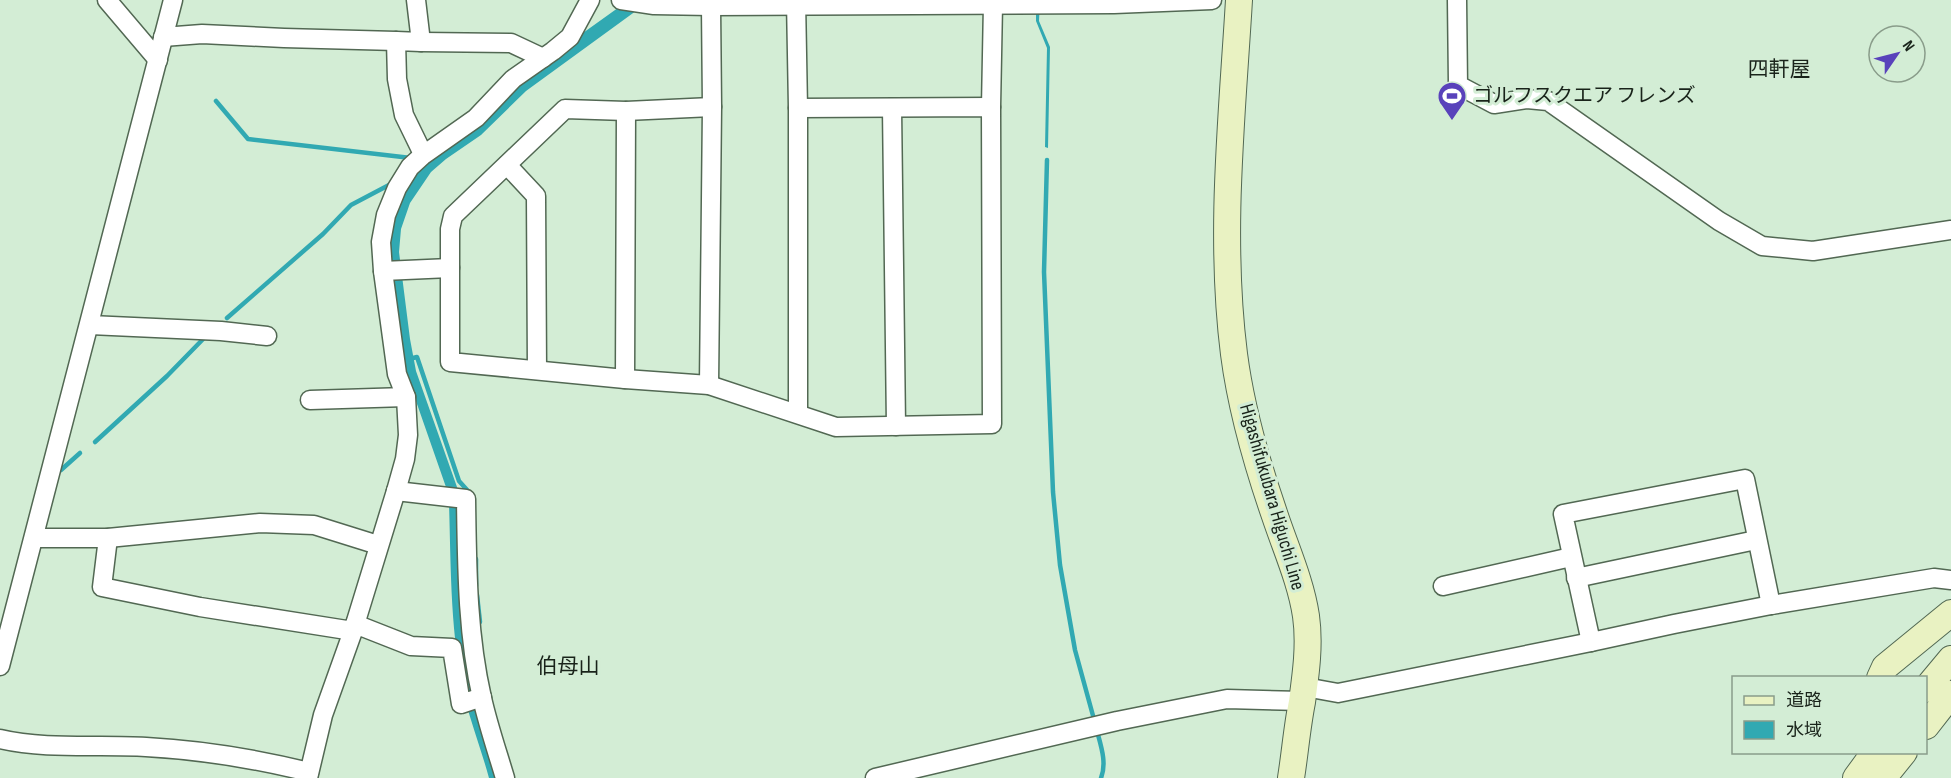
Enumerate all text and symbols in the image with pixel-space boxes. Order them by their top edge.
north arrow [1867,24,1927,84]
text: N [1898,37,1918,55]
district label: 四軒屋 [1748,57,1811,82]
sports icon: ゴルフスクエア フレンズ [1436,80,1468,122]
place label: ゴルフスクエア フレンズ [1473,84,1696,108]
street label: Higashifukubara Higuchi Line [1234,401,1310,593]
district label: 伯母山 [537,654,600,679]
legend [1732,676,1927,754]
text: 道路 [1786,690,1822,711]
text: 水域 [1786,720,1822,741]

